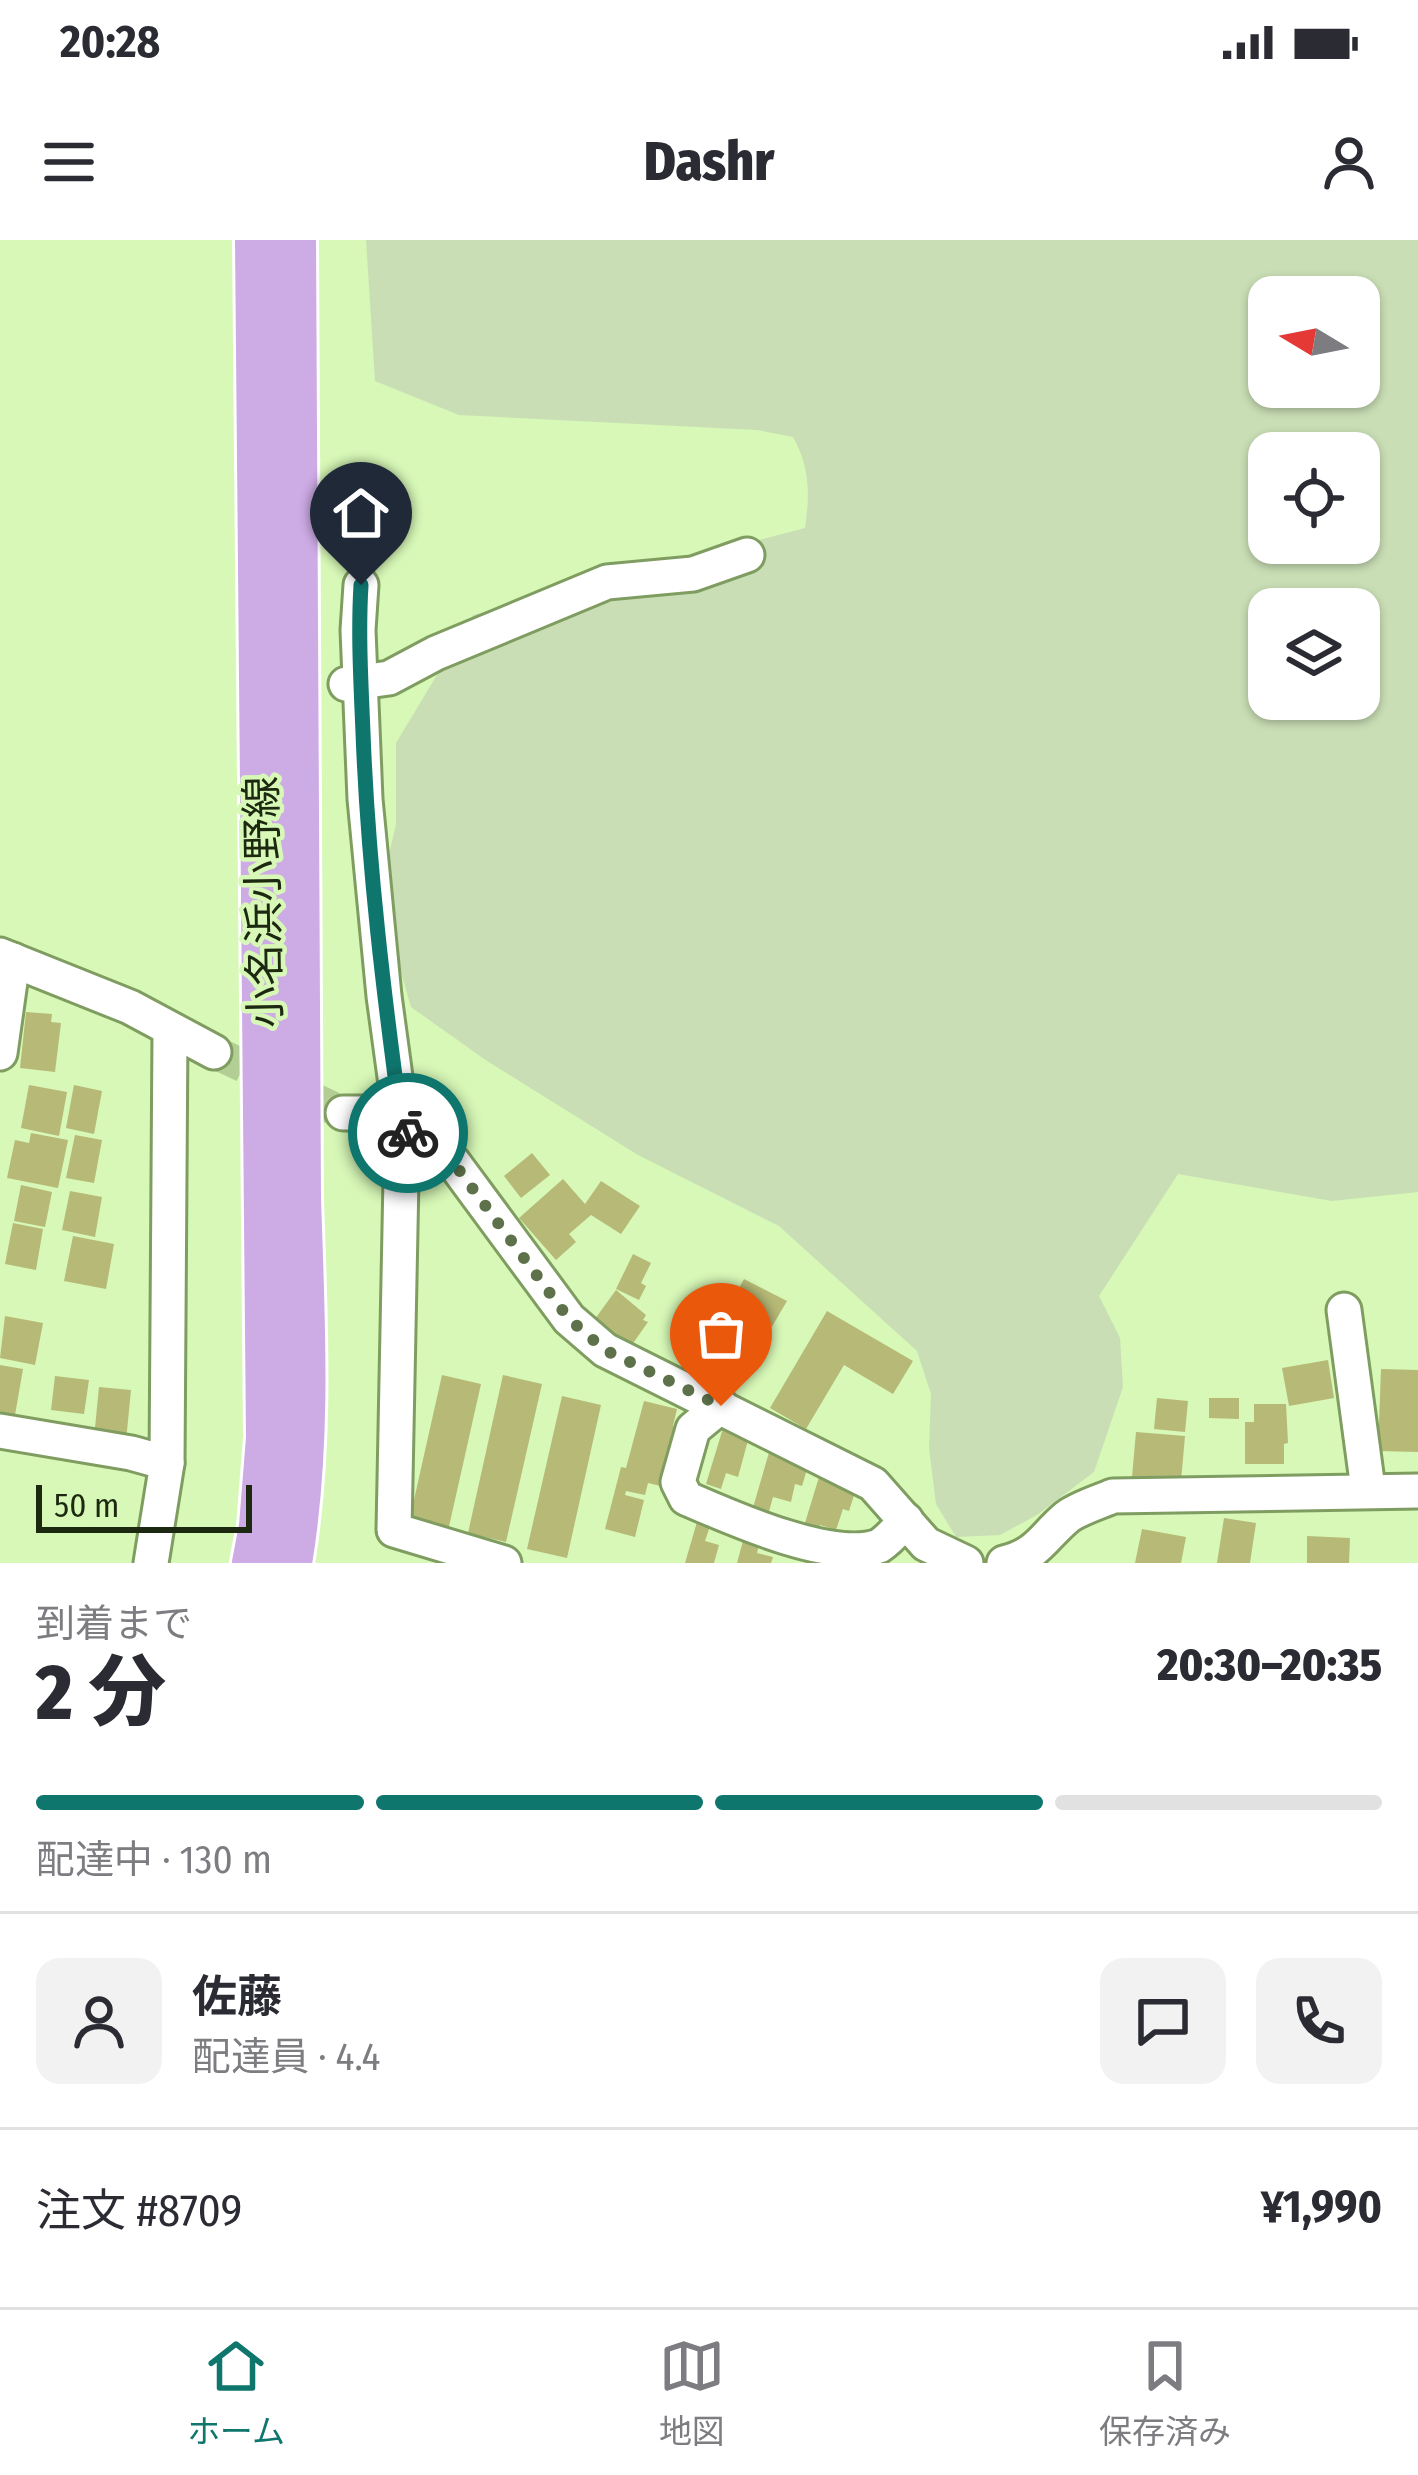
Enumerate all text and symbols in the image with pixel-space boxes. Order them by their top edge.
text: 20:28 [60,15,160,69]
icon: menu [36,129,102,195]
icon: person [1316,129,1382,195]
text: Dashr [644,130,774,194]
north arrow [1248,276,1380,408]
map controls [1248,276,1380,720]
button: locate [1248,432,1380,564]
pin [310,462,412,585]
icon: home [328,480,394,546]
button: layers [1248,588,1380,720]
street label: 小名浜小野線 [237,776,291,1028]
courier [348,1073,468,1193]
icon: bike [375,1100,441,1166]
pin [670,1283,772,1406]
icon: bag [688,1301,754,1367]
scale bar [36,1479,252,1532]
text: 50 m [54,1486,119,1526]
text: 到着まで [36,1601,192,1647]
text: 20:30–20:35 [1157,1638,1382,1692]
text: 2 分 [36,1646,166,1740]
text: 配達中 · 130 m [36,1837,272,1883]
button: person [36,1958,162,2084]
button: chat [1100,1958,1226,2084]
button: phone [1256,1958,1382,2084]
text: 佐藤 [192,1970,282,2024]
text: 配達員 · 4.4 [192,2034,380,2080]
text: ¥1,990 [1261,2180,1382,2234]
text: 注文 #8709 [36,2184,242,2238]
tab: ホーム [187,2333,285,2453]
tab: 地図 [659,2333,725,2453]
tab: 保存済み [1099,2333,1231,2453]

